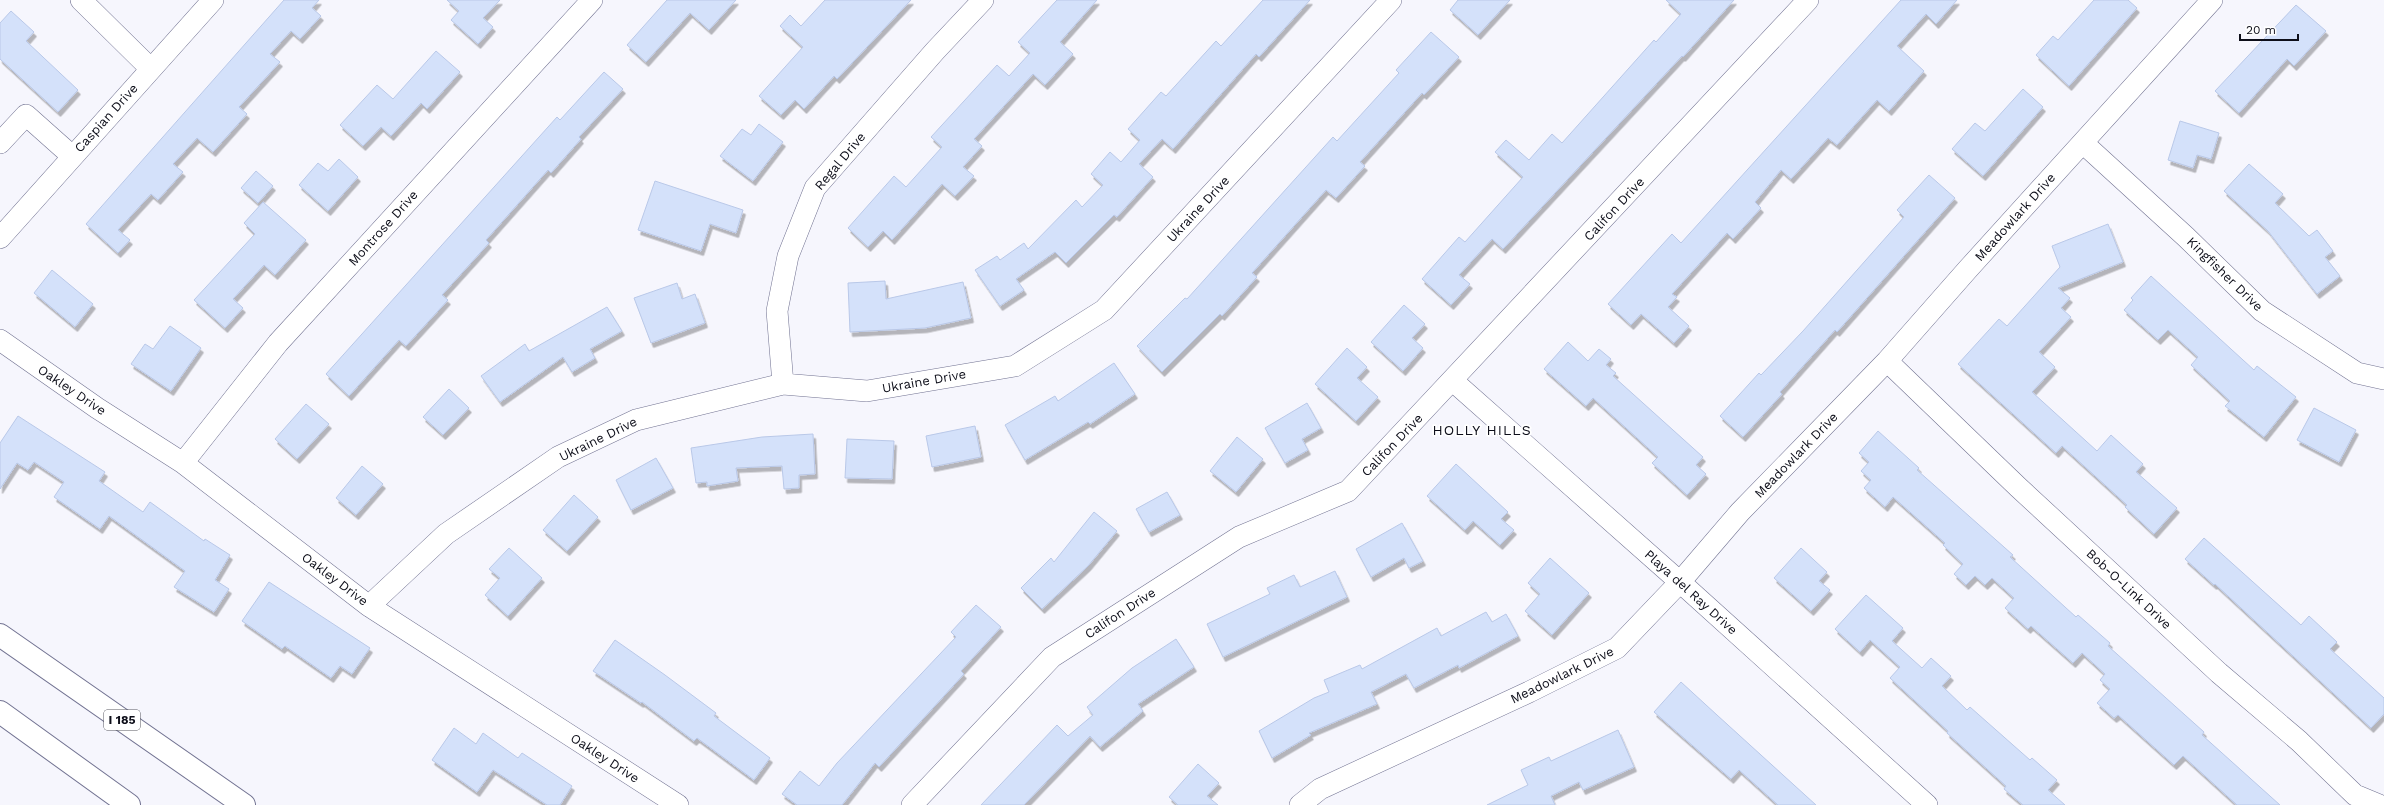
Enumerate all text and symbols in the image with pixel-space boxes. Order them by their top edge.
scale bar [2240,16,2298,42]
text: 20 m [2246,23,2276,37]
street label: Caspian Drive [71,81,141,155]
street label: Regal Drive [812,129,868,193]
street label: Meadowlark Drive [1972,170,2058,264]
street label: Ukraine Drive [1164,173,1232,245]
street label: Califon Drive [1581,174,1647,244]
street label: Montrose Drive [345,187,421,269]
street label: Kingfisher Drive [2184,234,2266,314]
street label: Oakley Drive [35,362,109,418]
street label: Ukraine Drive [881,366,967,396]
street label: Meadowlark Drive [1751,409,1841,501]
street label: Califon Drive [1358,411,1426,479]
street label: Ukraine Drive [557,414,639,464]
district label: HOLLY HILLS [1432,422,1532,438]
street label: Bob-O-Link Drive [2083,546,2175,632]
street label: Playa del Ray Drive [1642,547,1740,637]
street label: Oakley Drive [299,549,371,609]
street label: Califon Drive [1082,585,1158,641]
street label: Meadowlark Drive [1508,643,1616,707]
road number: I 185 [104,710,140,730]
street label: Oakley Drive [568,730,642,786]

